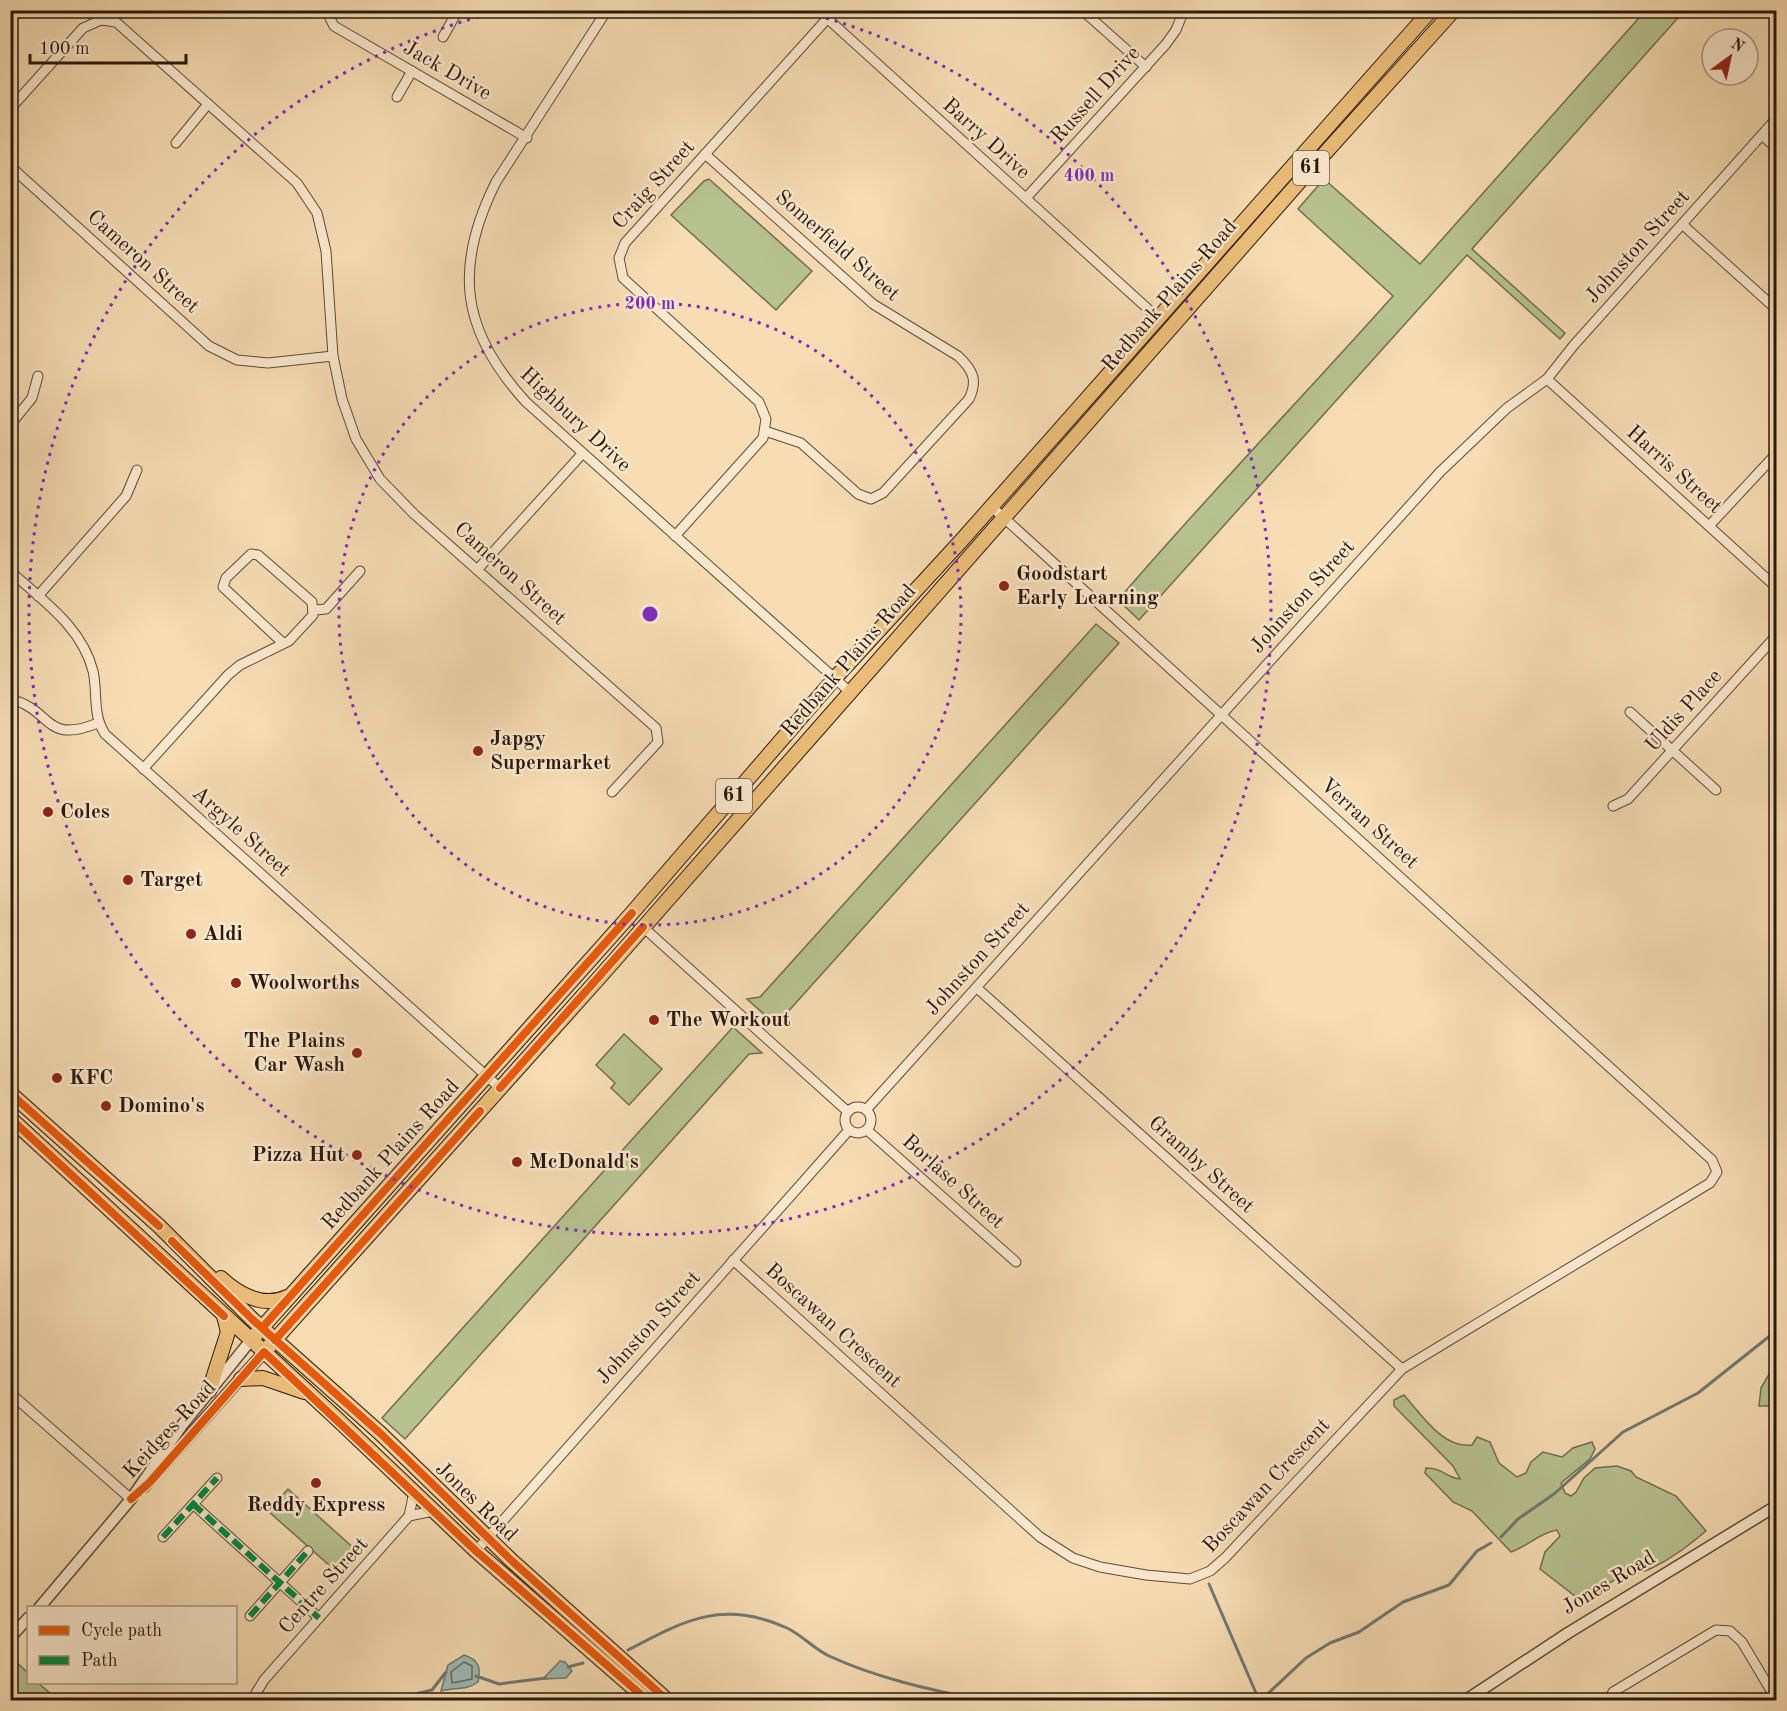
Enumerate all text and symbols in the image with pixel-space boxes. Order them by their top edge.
scale bar [30,27,186,65]
north arrow [1700,27,1760,87]
text: N [1728,36,1747,57]
street label: Jack Drive [399,37,495,105]
text: 100 m [39,40,90,58]
street label: Russell Drive [1047,43,1145,147]
street label: Barry Drive [938,95,1034,183]
street label: Craig Street [609,137,699,233]
road number: 61 [1293,151,1329,185]
text: 400 m [1064,167,1114,185]
street label: Somerfield Street [771,186,903,306]
street label: Johnston Street [1582,186,1694,308]
street label: Cameron Street [83,206,203,318]
street label: Redbank Plains Road [1098,216,1242,376]
text: 200 m [625,295,675,313]
street label: Highbury Drive [516,364,634,476]
street label: Harris Street [1622,422,1726,518]
street label: Cameron Street [450,518,570,630]
street label: Johnston Street [1247,536,1359,658]
place label: Goodstart Early Learning [1016,564,1159,609]
marker: Goodstart Early Learning [997,579,1011,593]
street label: Redbank Plains Road [777,581,921,741]
centre of rings [640,604,660,624]
street label: Uldis Place [1642,666,1726,756]
place label: Japgy Supermarket [490,729,611,774]
marker: Japgy Supermarket [471,744,485,758]
street label: Verran Street [1316,775,1422,873]
road number: 61 [716,779,752,813]
street label: Argyle Street [188,783,294,881]
place label: Coles [60,802,110,823]
marker: Coles [41,805,55,819]
place label: Target [140,870,203,891]
marker: Target [121,873,135,887]
street label: Johnston Street [922,898,1034,1020]
place label: Aldi [203,924,243,945]
marker: Aldi [184,927,198,941]
place label: Woolworths [248,973,359,994]
marker: Woolworths [229,976,243,990]
place label: The Workout [666,1010,791,1031]
marker: The Workout [647,1013,661,1027]
place label: The Plains Car Wash [244,1031,345,1076]
marker: The Plains Car Wash [350,1046,364,1060]
place label: KFC [69,1068,113,1089]
marker: KFC [50,1071,64,1085]
street label: Redbank Plains Road [318,1076,464,1234]
place label: Domino's [118,1096,204,1117]
marker: Domino's [99,1099,113,1113]
street label: Gramby Street [1144,1112,1258,1218]
street label: Borlase Street [898,1131,1008,1233]
place label: Pizza Hut [252,1145,345,1166]
marker: Pizza Hut [350,1148,364,1162]
place label: McDonald's [529,1152,639,1173]
marker: McDonald's [510,1155,524,1169]
street label: Boscawan Crescent [761,1260,905,1392]
street label: Johnston Street [593,1267,705,1389]
street label: Keidges Road [120,1377,220,1483]
street label: Boscawan Crescent [1200,1415,1334,1557]
street label: Jones Road [431,1458,521,1546]
marker: Reddy Express [309,1476,323,1490]
place label: Reddy Express [247,1495,385,1516]
street label: Centre Street [275,1534,373,1638]
street label: Jones Road [1559,1547,1659,1619]
legend [27,1606,237,1684]
text: Cycle path [81,1622,162,1640]
text: Path [81,1652,118,1670]

